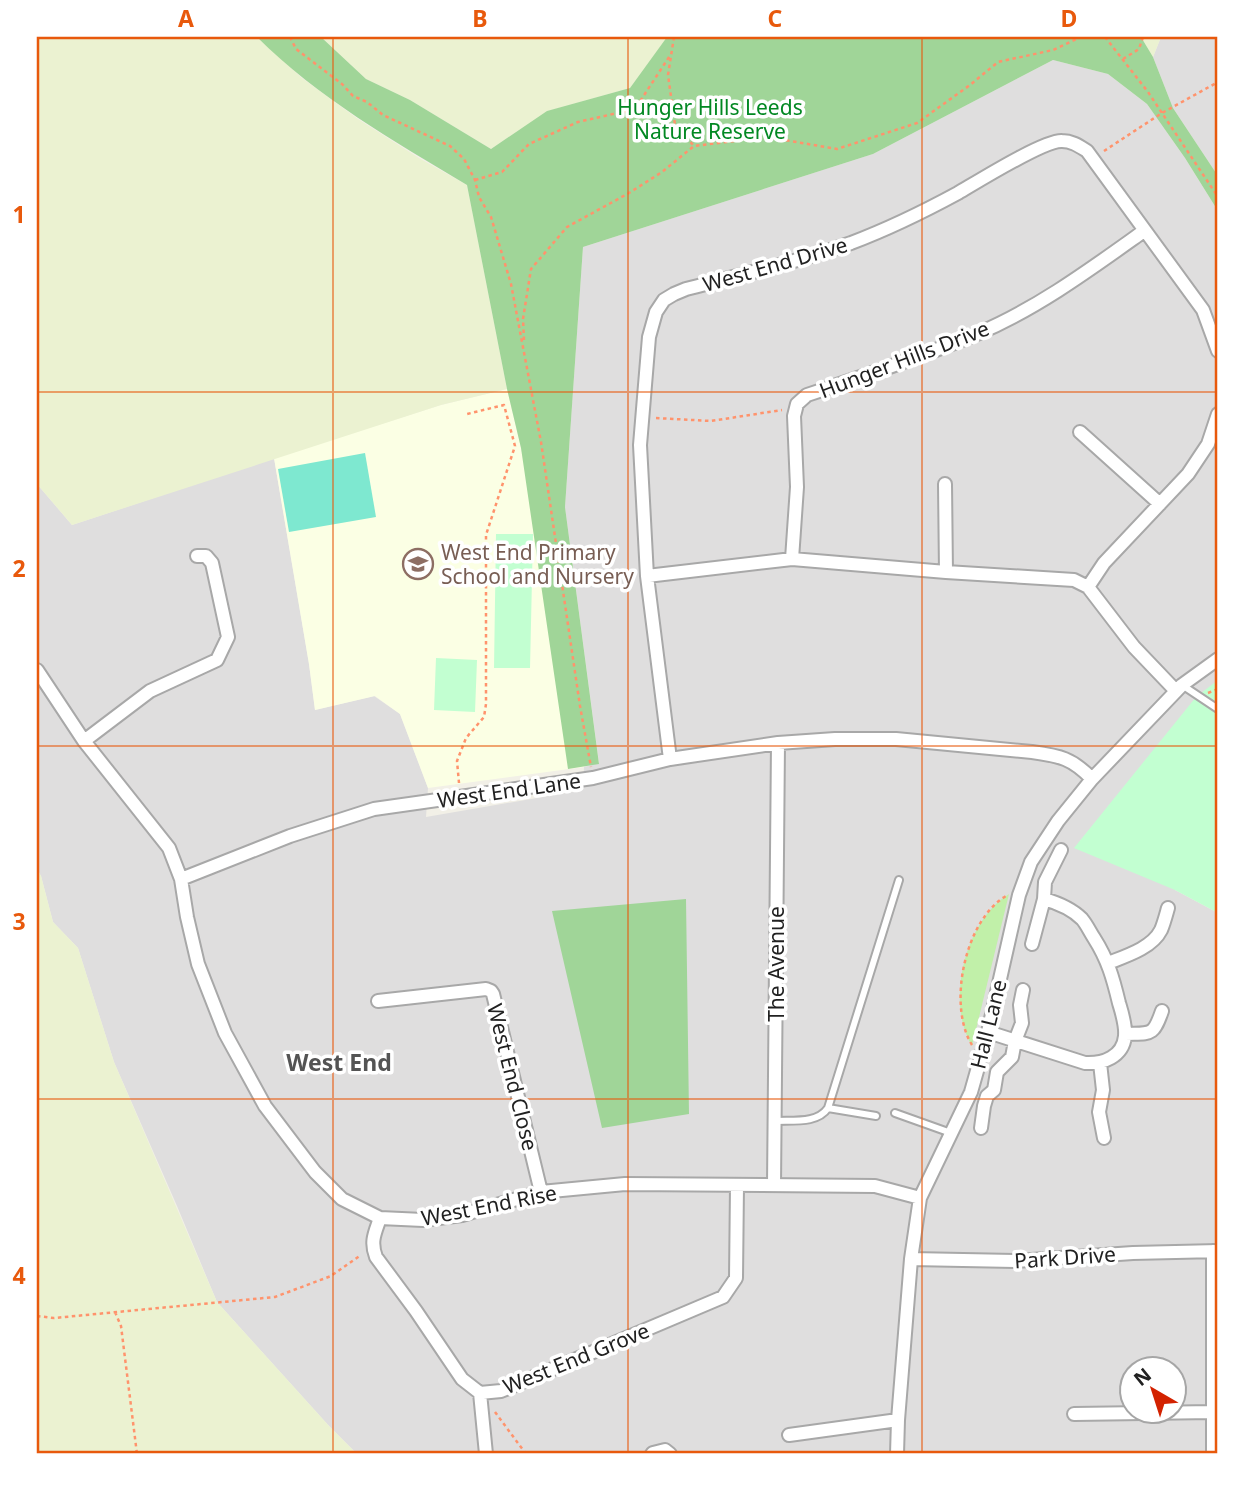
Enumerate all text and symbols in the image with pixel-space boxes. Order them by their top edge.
text: A [178,2,194,34]
text: B [472,2,488,34]
text: C [768,2,783,34]
text: D [1061,2,1077,34]
park label: Hunger Hills Leeds Nature Reserve [617,93,803,145]
text: 1 [12,198,26,230]
street label: West End Drive [700,230,850,298]
street label: Hunger Hills Drive [815,314,993,404]
place label: West End Primary School and Nursery [441,538,634,590]
school or university icon: West End Primary School and Nursery [401,547,435,581]
text: 2 [12,552,26,584]
street label: West End Lane [435,766,583,814]
text: 3 [12,905,26,937]
street label: The Avenue [762,906,790,1022]
street label: Hall Lane [963,976,1013,1072]
street label: West End Close [481,1001,545,1153]
district label: West End [286,1046,392,1078]
street label: West End Rise [419,1178,559,1232]
street label: Park Drive [1013,1239,1117,1275]
text: 4 [12,1259,26,1291]
street label: West End Grove [499,1316,653,1400]
north arrow [1118,1354,1188,1424]
text: N [1128,1362,1156,1392]

